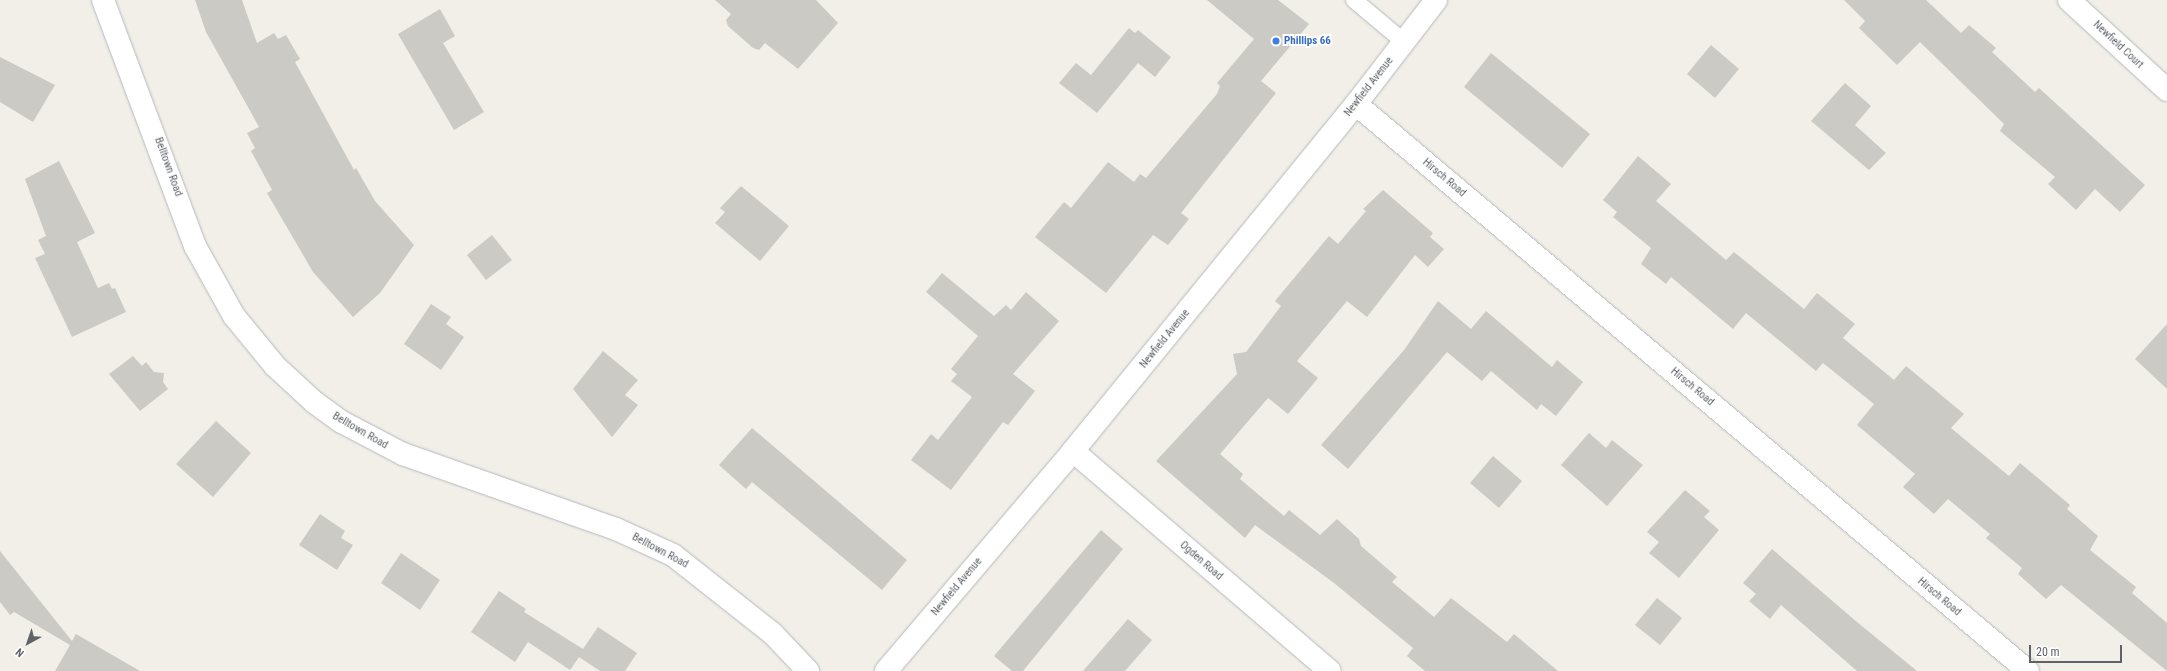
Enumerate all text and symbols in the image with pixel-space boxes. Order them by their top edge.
street label: Newfield Court [2090,18,2146,72]
place label: Phillips 66 [1284,34,1331,48]
marker: Phillips 66 [1271,36,1281,46]
street label: Newfield Avenue [1342,55,1396,119]
street label: Belltown Road [151,136,185,198]
street label: Hirsch Road [1420,156,1468,200]
street label: Newfield Avenue [1137,307,1193,371]
street label: Hirsch Road [1668,365,1716,409]
street label: Belltown Road [330,410,390,452]
street label: Belltown Road [630,531,690,571]
street label: Ogden Road [1177,539,1225,583]
street label: Newfield Avenue [929,555,985,619]
street label: Hirsch Road [1915,575,1963,619]
north arrow [8,623,48,663]
scale bar [2031,637,2124,663]
text: N [13,645,27,660]
text: 20 m [2036,645,2060,659]

